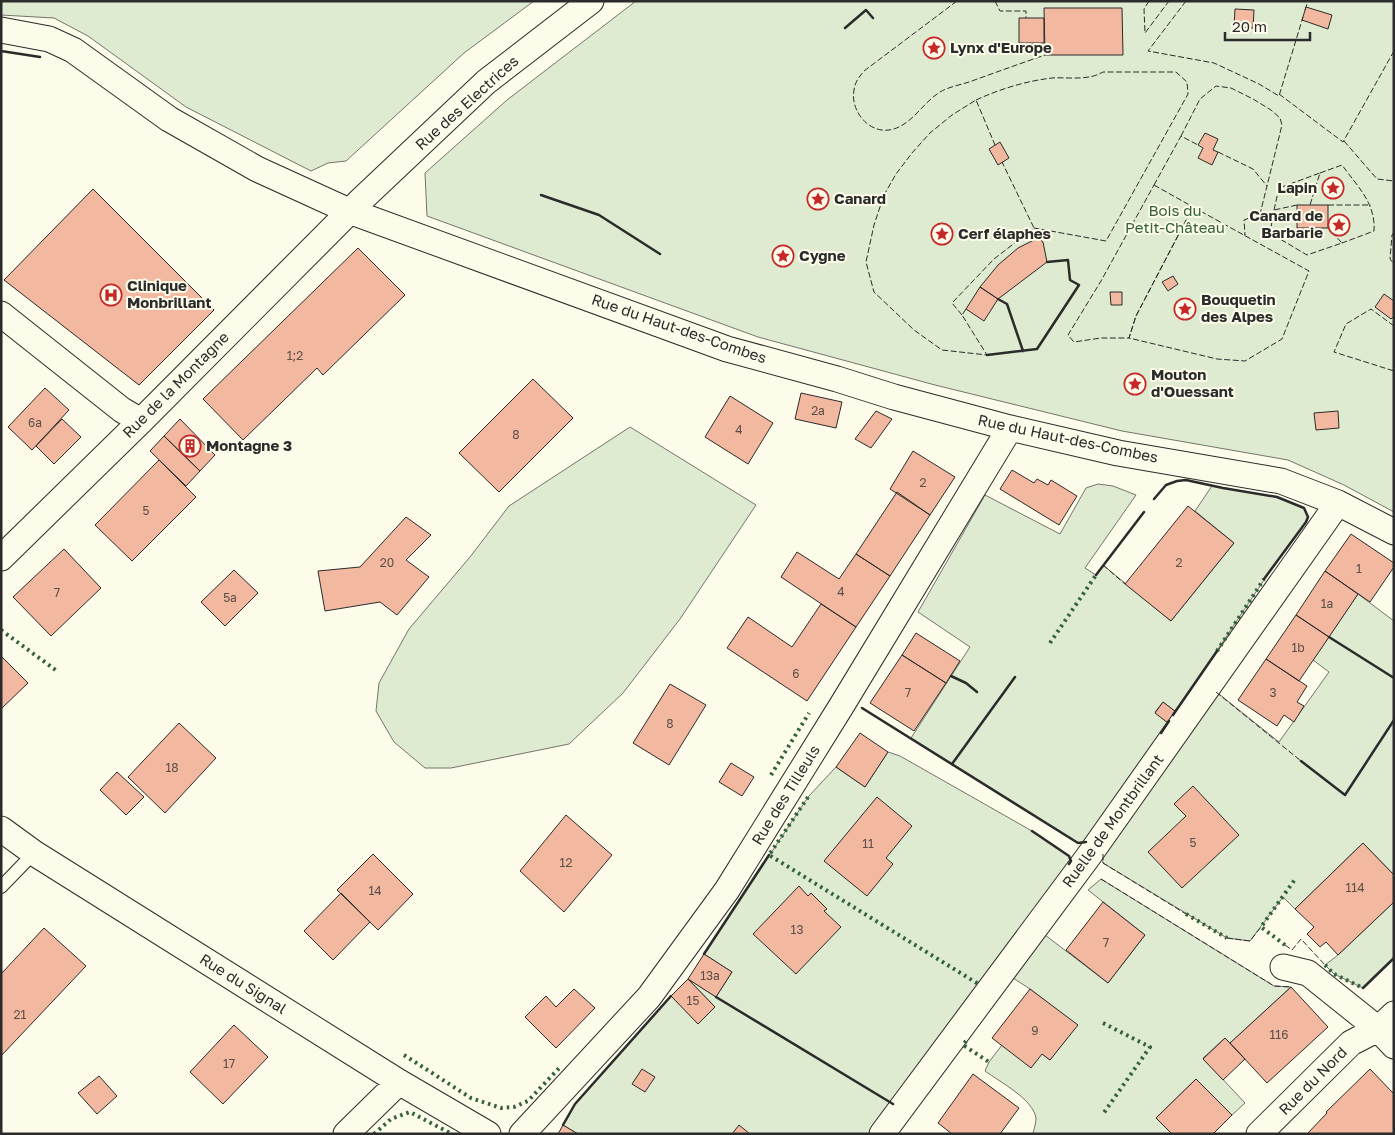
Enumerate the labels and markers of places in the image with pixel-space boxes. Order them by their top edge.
place icon: Lynx d'Europe [922,36,946,60]
place label: Lynx d'Europe [950,38,1052,56]
place icon: Lapin [1321,176,1345,200]
place label: Lapin [1277,178,1317,196]
place icon: Canard [806,187,830,211]
place label: Canard [834,189,886,207]
place label: Canard de Barbarie [1249,206,1323,241]
place icon: Canard de Barbarie [1327,213,1351,237]
place icon: Cerf élaphes [930,222,954,246]
place label: Cerf élaphes [958,224,1051,242]
place icon: Cygne [771,244,795,268]
place label: Cygne [799,246,846,264]
place label: Clinique Monbrillant [127,276,211,311]
hospital icon: Clinique Monbrillant [99,283,123,307]
place label: Bouquetin des Alpes [1201,290,1276,325]
place icon: Bouquetin des Alpes [1173,297,1197,321]
place label: Mouton d'Ouessant [1151,365,1234,400]
place icon: Mouton d'Ouessant [1123,372,1147,396]
building icon: Montagne 3 [178,434,202,458]
place label: Montagne 3 [206,436,292,454]

